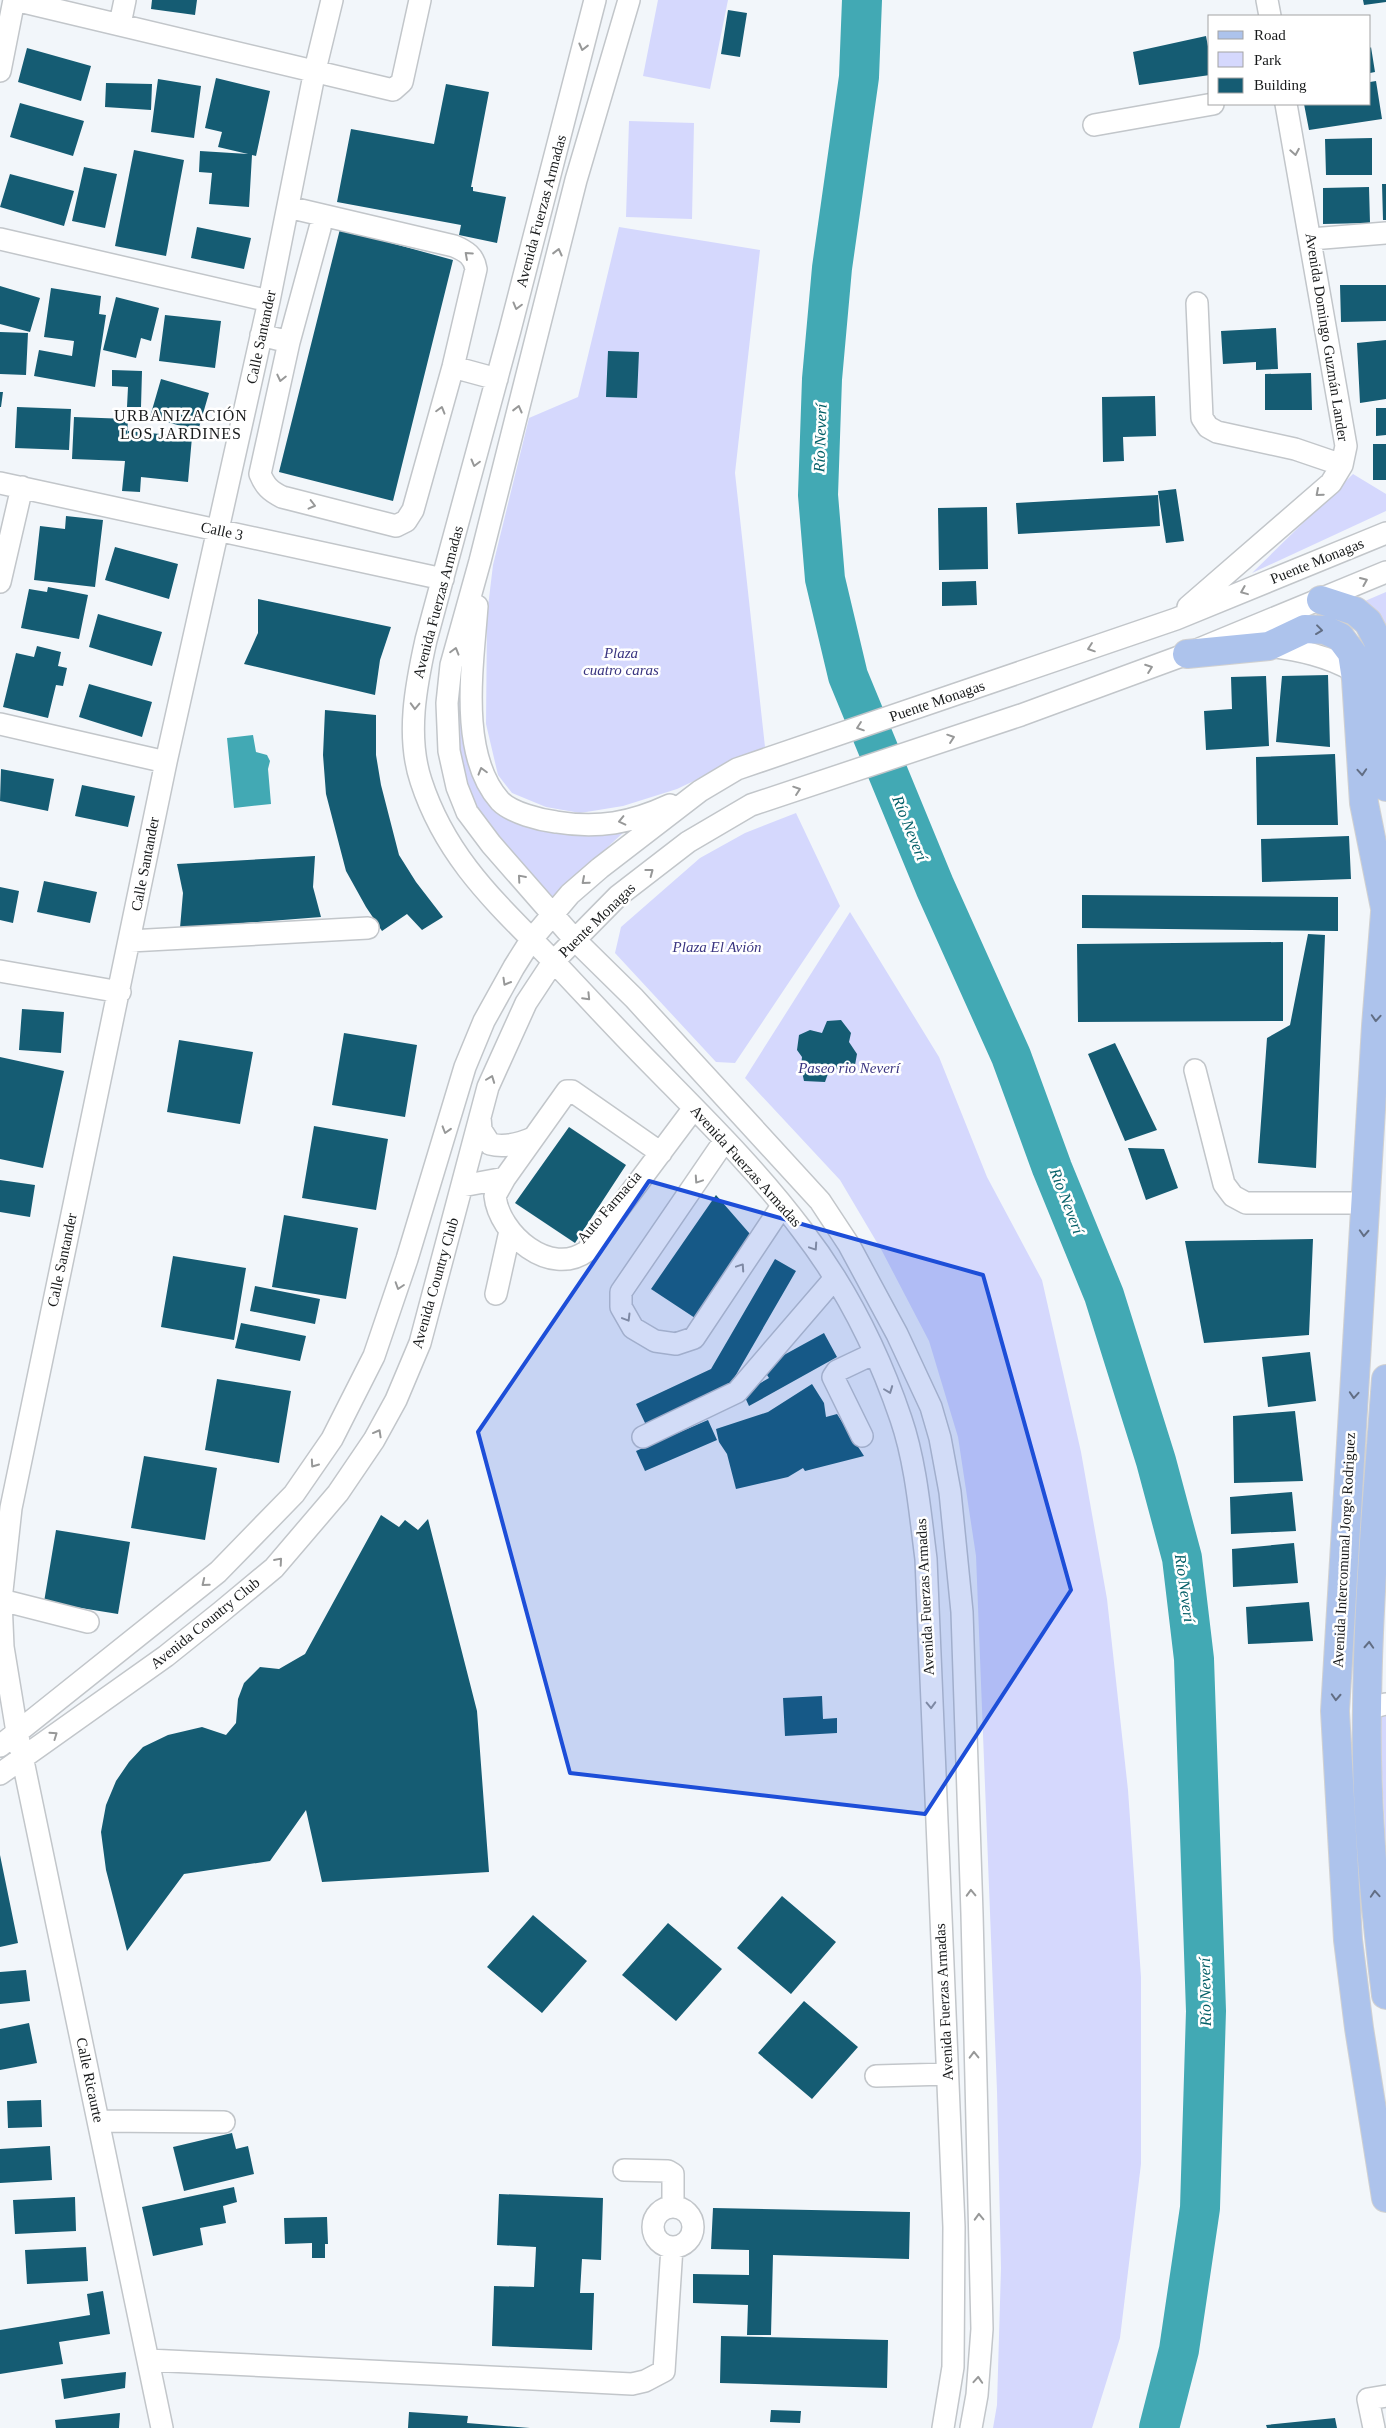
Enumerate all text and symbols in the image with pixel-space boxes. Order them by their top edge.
legend [1208,15,1371,105]
text: Road [1254,27,1286,43]
one-way arrow [578,43,589,52]
text: Park [1254,52,1282,68]
text: Building [1254,77,1307,93]
street label: Avenida Fuerzas Armadas [513,133,569,289]
one-way arrow [1290,147,1300,156]
street label: Avenida Domingo Guzmán Lander [1303,232,1351,442]
one-way arrow [552,247,563,256]
one-way arrow [464,252,473,261]
street label: Calle Santander [243,289,279,385]
one-way arrow [512,302,522,310]
one-way arrow [276,374,287,382]
water label: Río Neverí [810,402,830,474]
one-way arrow [512,405,522,413]
district label: URBANIZACIÓN LOS JARDINES [114,406,248,442]
one-way arrow [435,406,446,414]
one-way arrow [470,459,481,468]
one-way arrow [1315,487,1324,496]
one-way arrow [307,499,315,509]
street label: Calle 3 [199,519,245,543]
street label: Avenida Fuerzas Armadas [410,524,466,680]
street label: Puente Monagas [1268,535,1366,587]
one-way arrow [1359,577,1368,587]
one-way arrow [1240,585,1248,595]
one-way arrow [1315,624,1323,635]
one-way arrow [1088,642,1096,652]
park label: Plaza cuatro caras [583,645,659,678]
one-way arrow [450,647,460,656]
one-way arrow [1144,664,1152,674]
street label: Puente Monagas [887,677,987,725]
one-way arrow [409,702,420,710]
one-way arrow [857,721,865,731]
one-way arrow [946,734,955,744]
one-way arrow [478,767,488,776]
one-way arrow [1357,769,1368,777]
one-way arrow [792,786,801,796]
water label: Río Neverí [889,792,931,865]
one-way arrow [617,815,626,826]
street label: Calle Santander [128,816,162,912]
one-way arrow [644,870,653,878]
one-way arrow [518,875,527,884]
one-way arrow [582,875,591,884]
street label: Puente Monagas [556,880,638,960]
park label: Plaza El Avión [672,939,761,955]
one-way arrow [502,976,512,985]
one-way arrow [581,992,590,1001]
one-way arrow [1371,1014,1382,1022]
park label: Paseo rio Neverí [797,1060,902,1076]
one-way arrow [485,1075,495,1084]
street label: Avenida Fuerzas Armadas [687,1102,805,1230]
one-way arrow [441,1126,451,1134]
water label: Río Neverí [1046,1165,1088,1238]
street label: Auto Farmacia [574,1168,645,1246]
one-way arrow [695,1174,704,1184]
street label: Calle Santander [44,1212,80,1308]
street label: Avenida Country Club [409,1216,461,1350]
one-way arrow [1359,1229,1370,1237]
one-way arrow [808,1241,817,1250]
one-way arrow [735,1263,744,1273]
one-way arrow [394,1281,404,1290]
one-way arrow [621,1312,631,1321]
one-way arrow [883,1385,894,1394]
one-way arrow [1349,1391,1360,1399]
one-way arrow [372,1429,382,1438]
street label: Avenida Intercomunal Jorge Rodriguez [1330,1432,1358,1668]
one-way arrow [311,1458,320,1467]
street label: Avenida Fuerzas Armadas [913,1518,937,1676]
water label: Río Neverí [1172,1552,1198,1625]
one-way arrow [273,1558,282,1567]
street label: Avenida Country Club [147,1574,263,1672]
one-way arrow [202,1578,211,1586]
one-way arrow [1364,1640,1375,1648]
one-way arrow [1330,1693,1341,1701]
one-way arrow [925,1701,936,1709]
one-way arrow [48,1732,58,1741]
one-way arrow [966,1888,976,1896]
one-way arrow [1370,1890,1381,1898]
street label: Avenida Fuerzas Armadas [932,1923,956,2081]
water label: Río Neverí [1196,1956,1214,2028]
street label: Calle Ricaurte [73,2036,107,2124]
one-way arrow [969,2051,979,2058]
one-way arrow [974,2213,985,2221]
one-way arrow [973,2376,984,2384]

